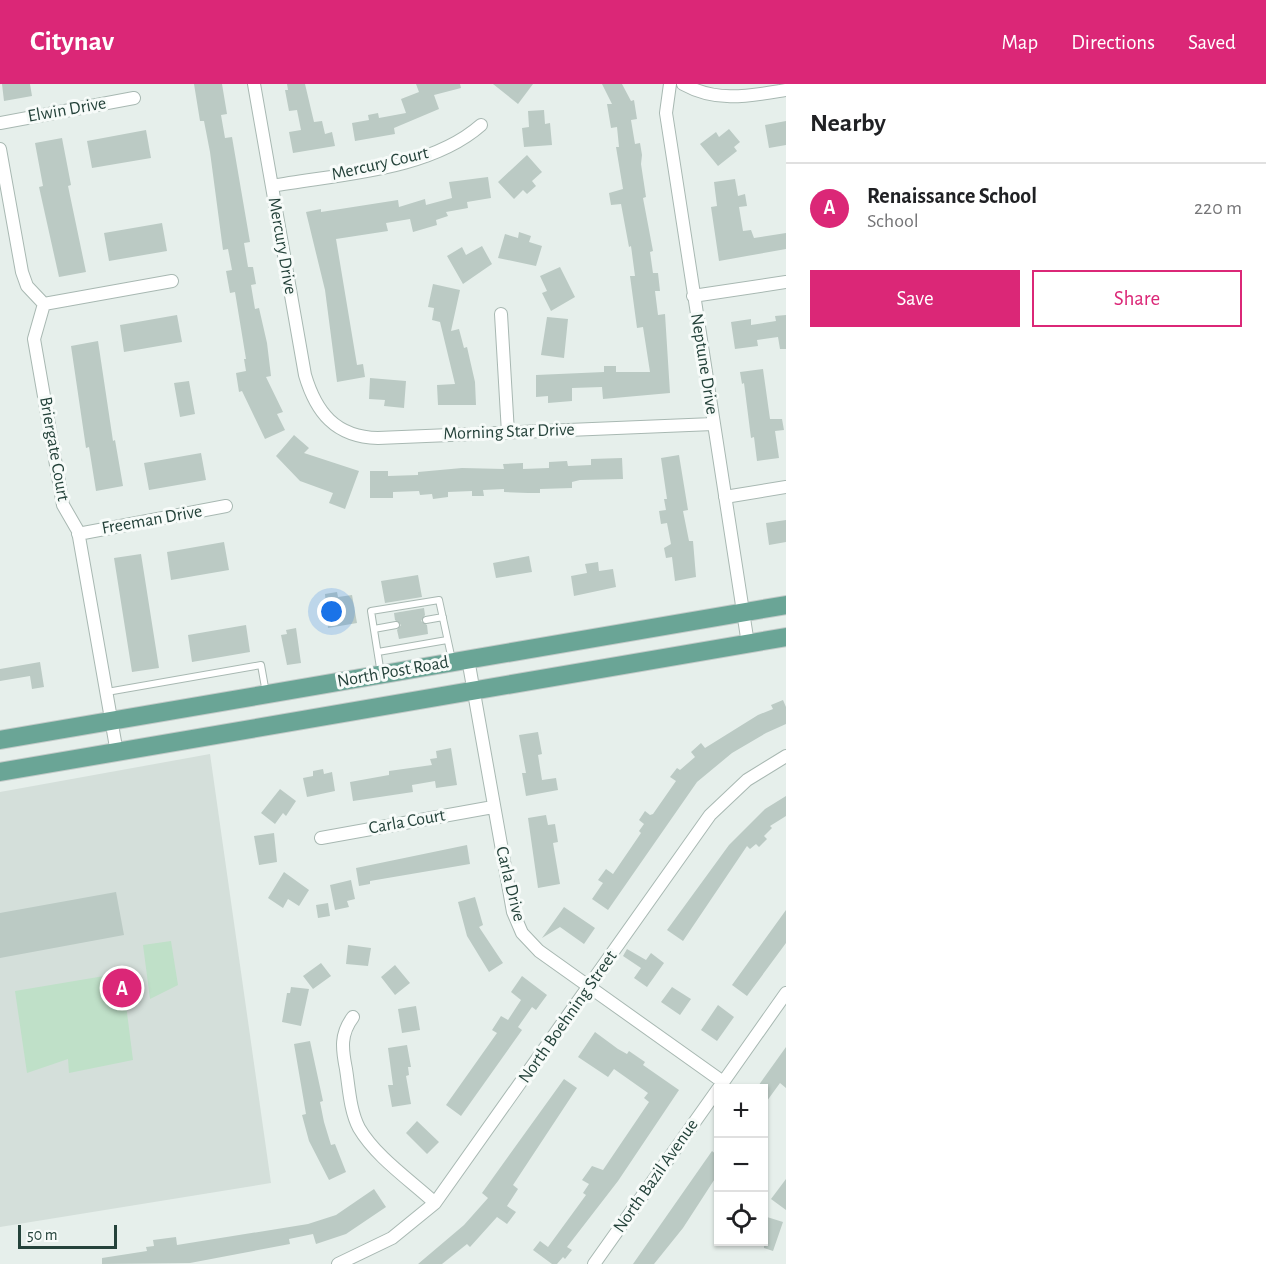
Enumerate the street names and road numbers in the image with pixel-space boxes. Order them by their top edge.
street label: Elwin Drive [26,94,108,126]
street label: Mercury Court [330,144,430,184]
street label: Mercury Drive [265,196,299,296]
street label: Neptune Drive [687,312,721,416]
street label: Briergate Court [36,395,72,503]
street label: Morning Star Drive [443,421,575,443]
street label: Freeman Drive [100,502,204,538]
street label: North Post Road [336,653,450,691]
street label: Carla Court [367,806,447,838]
street label: Carla Drive [492,845,528,923]
street label: North Boehning Street [516,947,621,1087]
street label: North Bazil Avenue [610,1116,702,1236]

